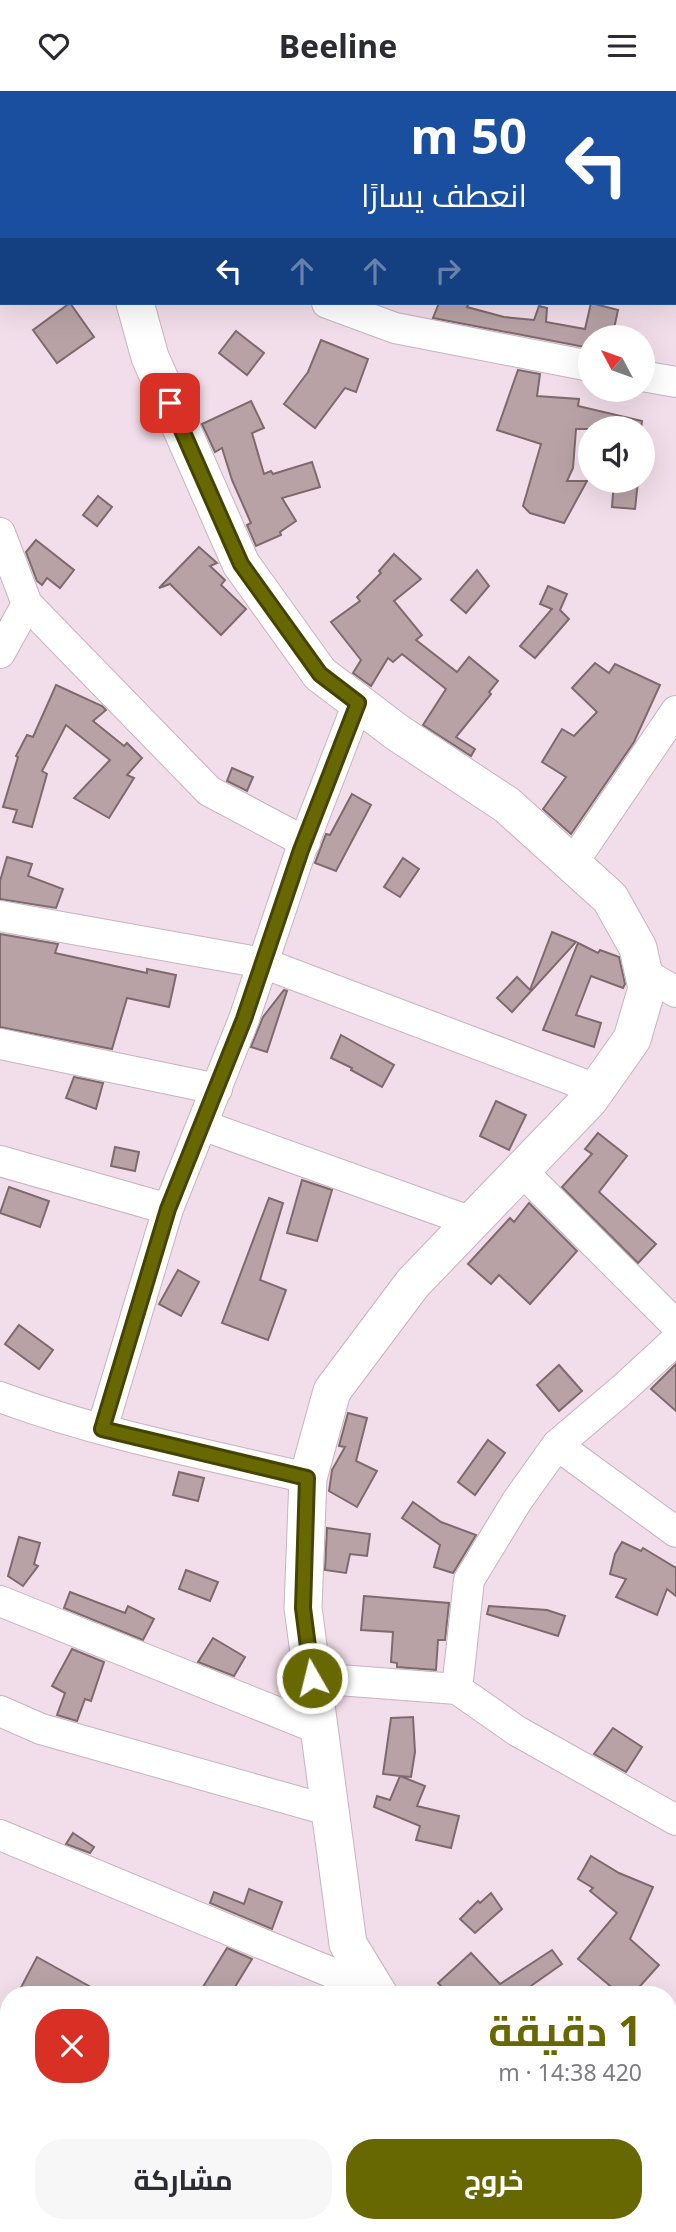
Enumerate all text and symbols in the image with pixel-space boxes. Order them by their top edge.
text: Beeline [279,24,397,67]
icon: heart [35,27,73,65]
icon: menu [603,27,641,65]
text: 50 m [410,102,527,168]
icon: left [551,119,642,210]
text: انعطف يسارًا [361,173,527,216]
icon: left [210,252,248,290]
icon: ahead [283,252,321,290]
icon: ahead [356,252,394,290]
icon: right [429,252,467,290]
north arrow [578,325,654,403]
map controls [578,325,655,493]
pin [140,373,200,433]
icon: arrive [151,384,189,422]
button: sound [578,416,655,493]
position arrow [275,1641,349,1715]
text: 1 دقيقة [488,2001,642,2058]
button: close [35,2009,109,2083]
text: 420 m · 14:38 [498,2056,642,2088]
button: مشاركة [35,2139,332,2219]
button: خروج [346,2139,642,2219]

